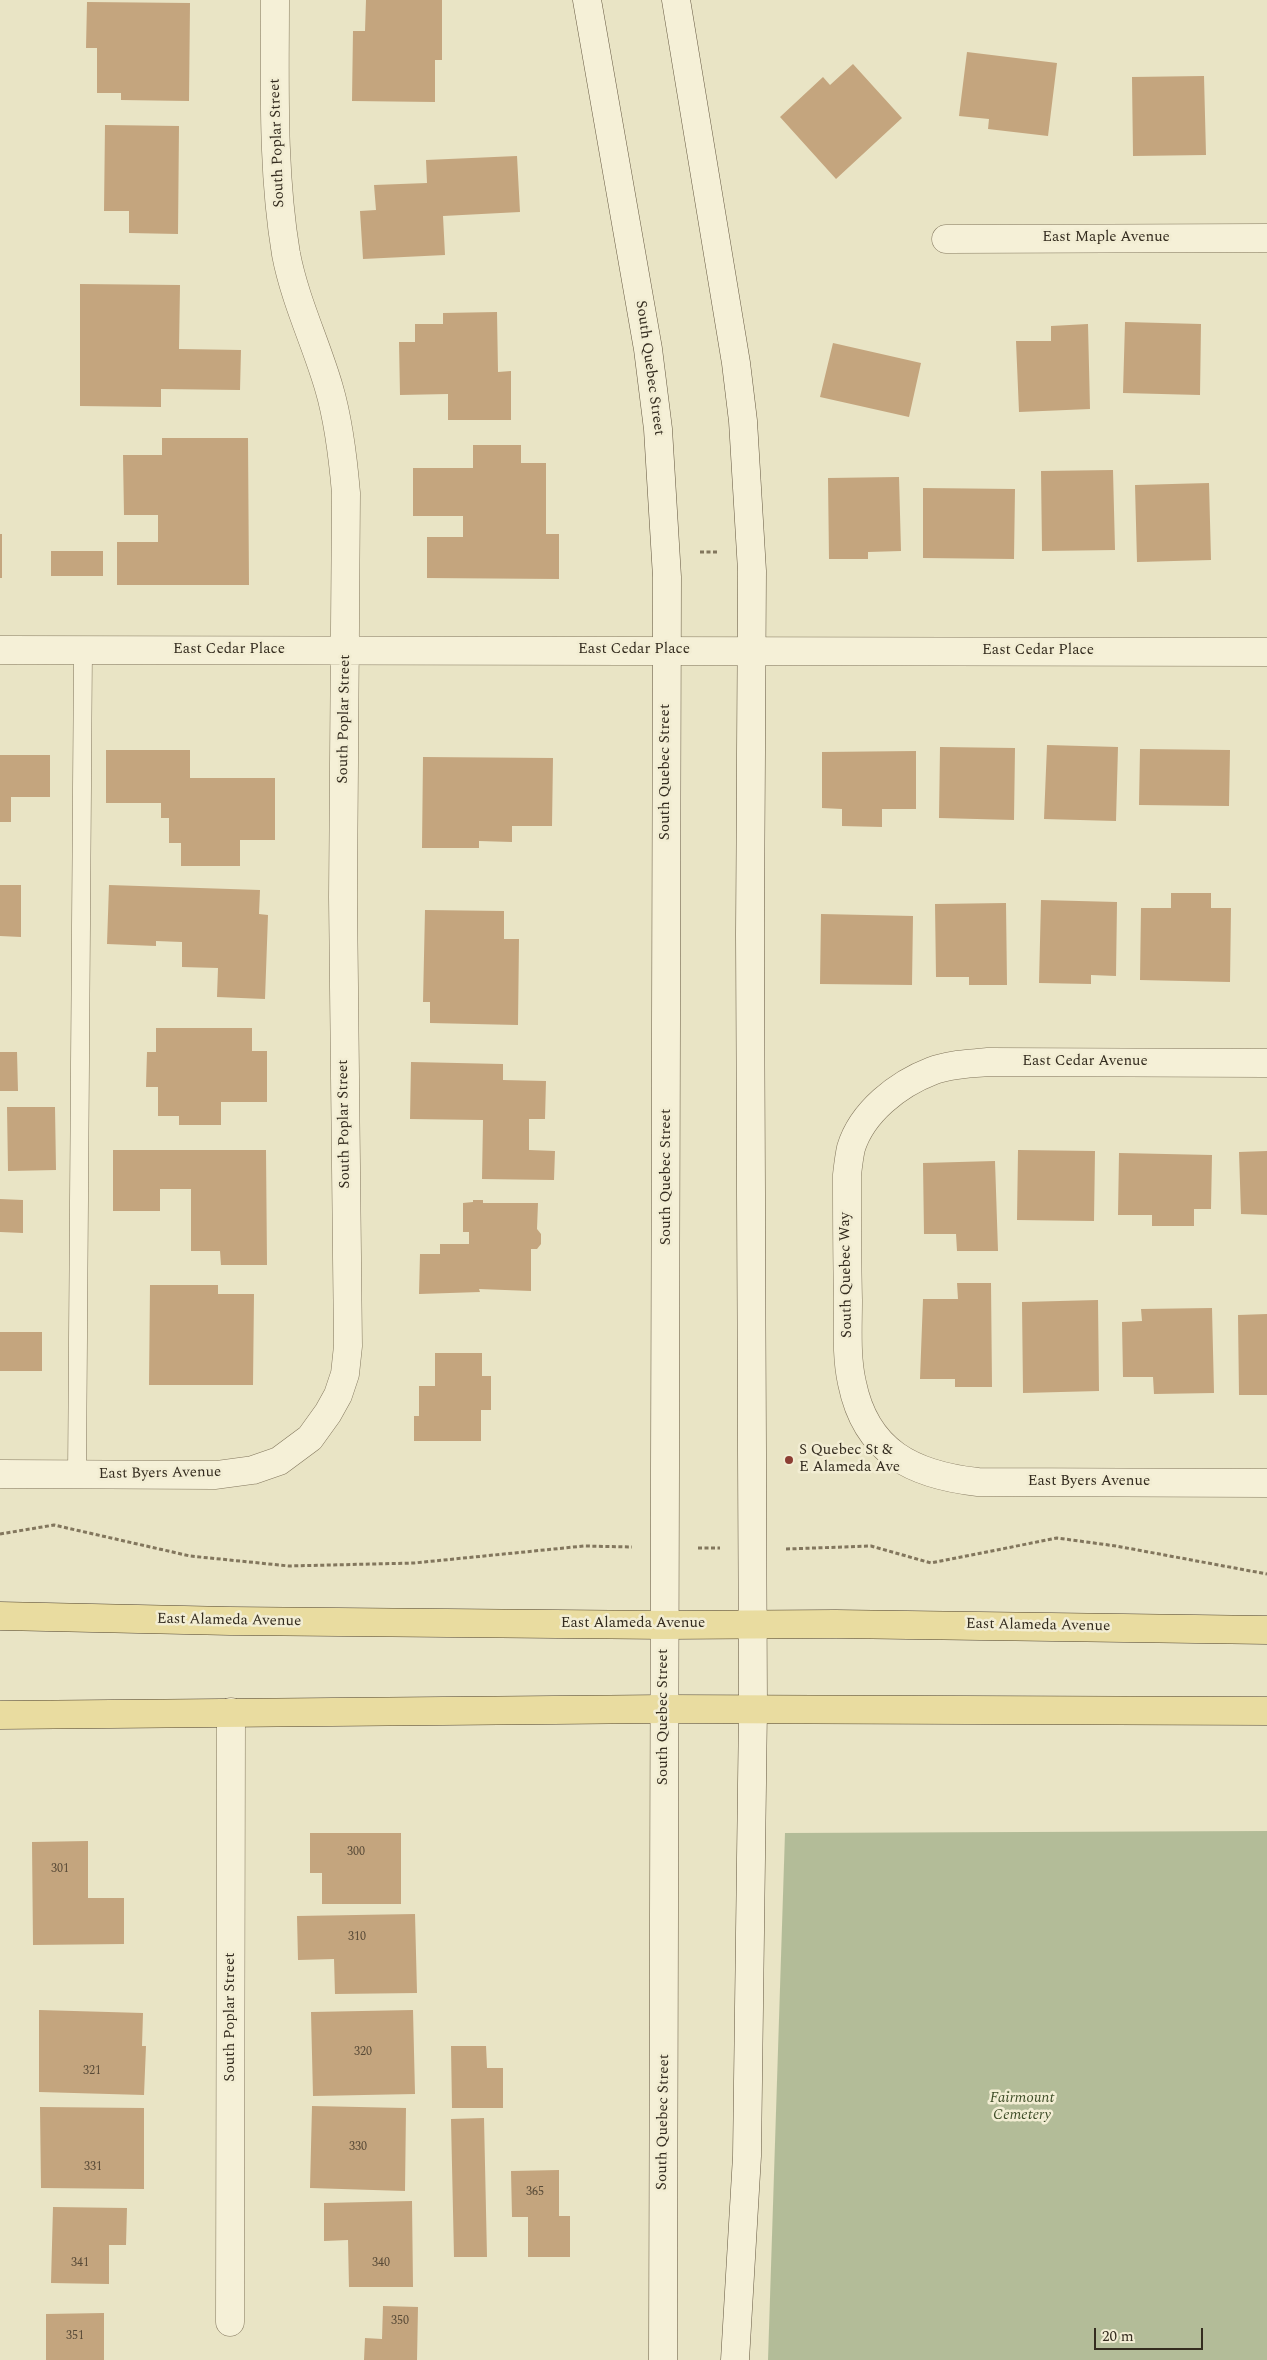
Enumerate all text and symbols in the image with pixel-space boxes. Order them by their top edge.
street label: South Poplar Street [267,78,289,208]
street label: East Maple Avenue [1042,229,1170,247]
street label: South Quebec Street [631,299,667,437]
street label: East Cedar Place [173,641,285,659]
street label: East Cedar Place [578,641,690,659]
street label: East Cedar Place [982,642,1094,660]
street label: South Poplar Street [335,654,355,784]
street label: South Quebec Street [657,704,675,840]
street label: East Cedar Avenue [1022,1053,1148,1071]
street label: South Poplar Street [335,1059,355,1189]
street label: South Quebec Street [658,1109,676,1245]
street label: South Quebec Way [837,1212,857,1338]
place label: S Quebec St & E Alameda Ave [799,1442,900,1477]
marker: S Quebec St & E Alameda Ave [783,1454,795,1466]
street label: East Byers Avenue [99,1464,221,1484]
street label: East Byers Avenue [1028,1473,1150,1491]
street label: East Alameda Avenue [157,1611,301,1631]
street label: East Alameda Avenue [561,1615,705,1633]
street label: East Alameda Avenue [966,1616,1110,1636]
street label: South Quebec Street [655,1649,673,1785]
house number: 300 [347,1846,365,1860]
house number: 301 [51,1863,69,1877]
house number: 310 [348,1931,366,1945]
street label: South Poplar Street [222,1952,240,2082]
house number: 320 [354,2046,372,2060]
street label: South Quebec Street [654,2054,674,2190]
house number: 321 [83,2065,101,2079]
park label: Fairmount Cemetery [990,2090,1054,2125]
house number: 330 [349,2141,367,2155]
house number: 331 [84,2161,102,2175]
house number: 365 [526,2186,544,2200]
house number: 341 [71,2257,89,2271]
house number: 340 [372,2257,390,2271]
house number: 350 [391,2315,409,2329]
scale bar [1097,2318,1206,2350]
text: 20 m [1102,2325,1134,2348]
house number: 351 [66,2330,84,2344]

